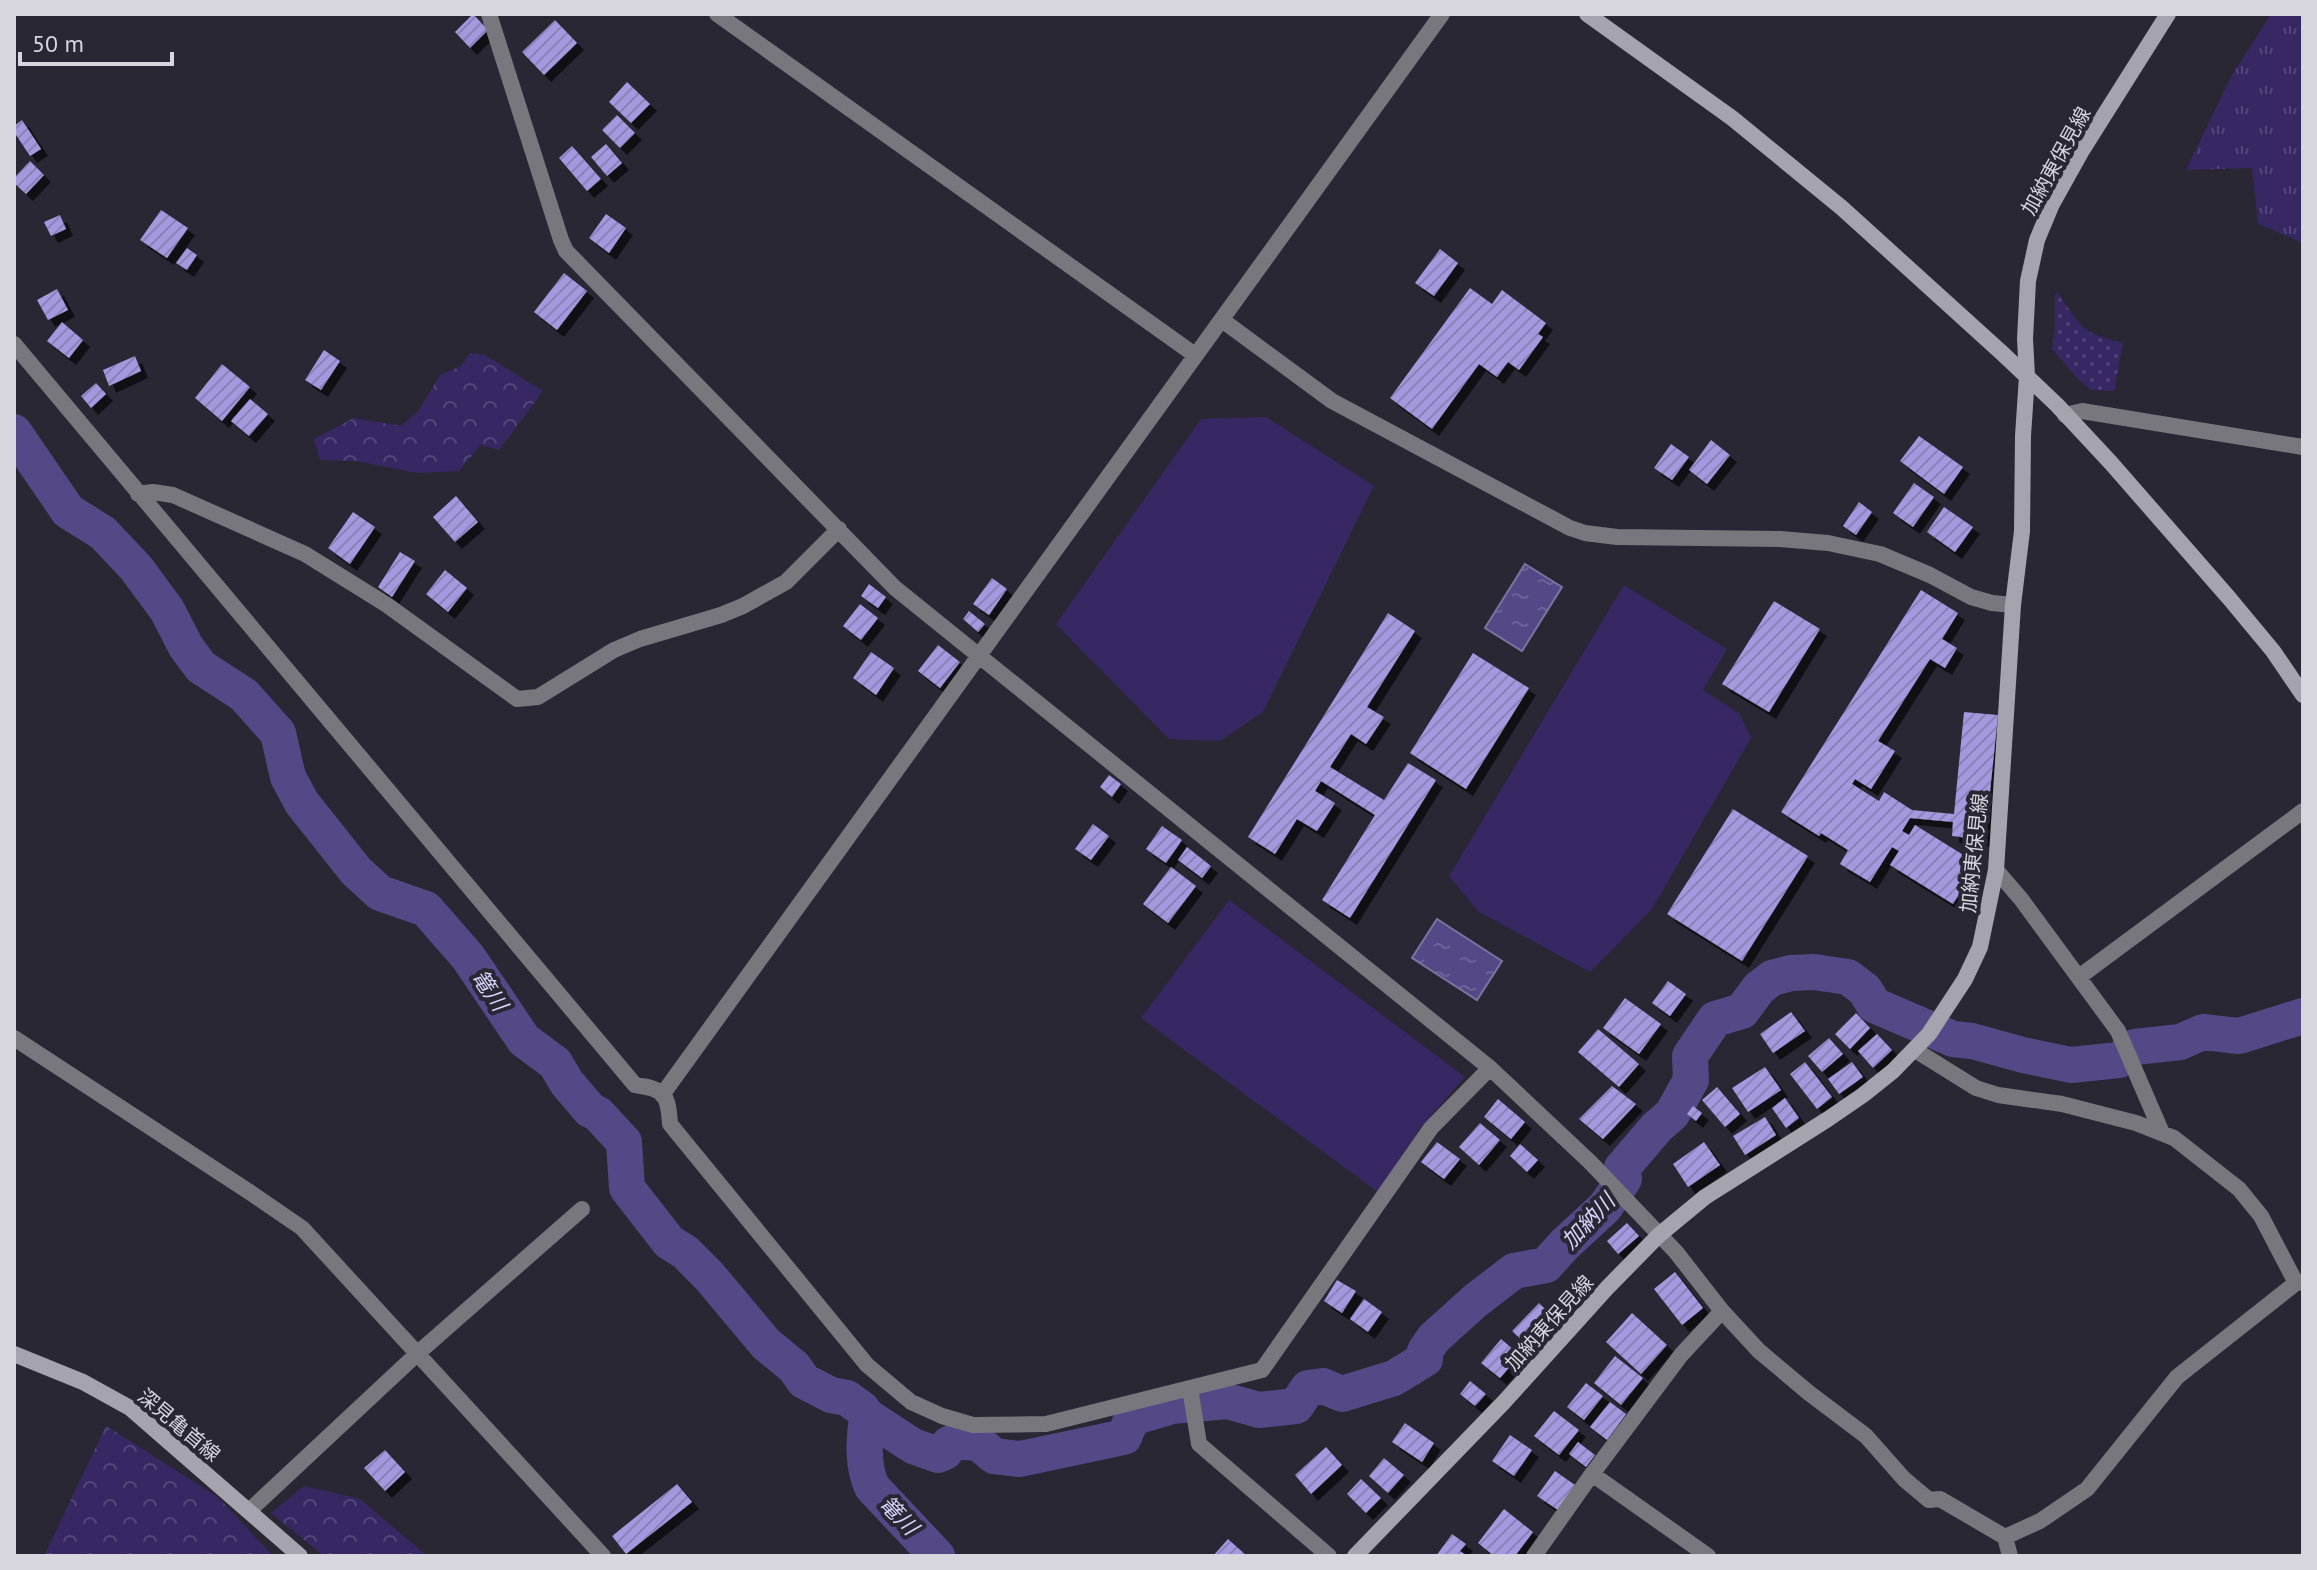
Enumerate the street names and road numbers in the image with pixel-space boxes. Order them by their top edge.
street label: 加納東保見線 [2016,102,2096,220]
street label: 加納東保見線 [1955,792,1993,914]
street label: 加納東保見線 [1499,1270,1599,1376]
street label: 深見亀首線 [132,1383,226,1467]

